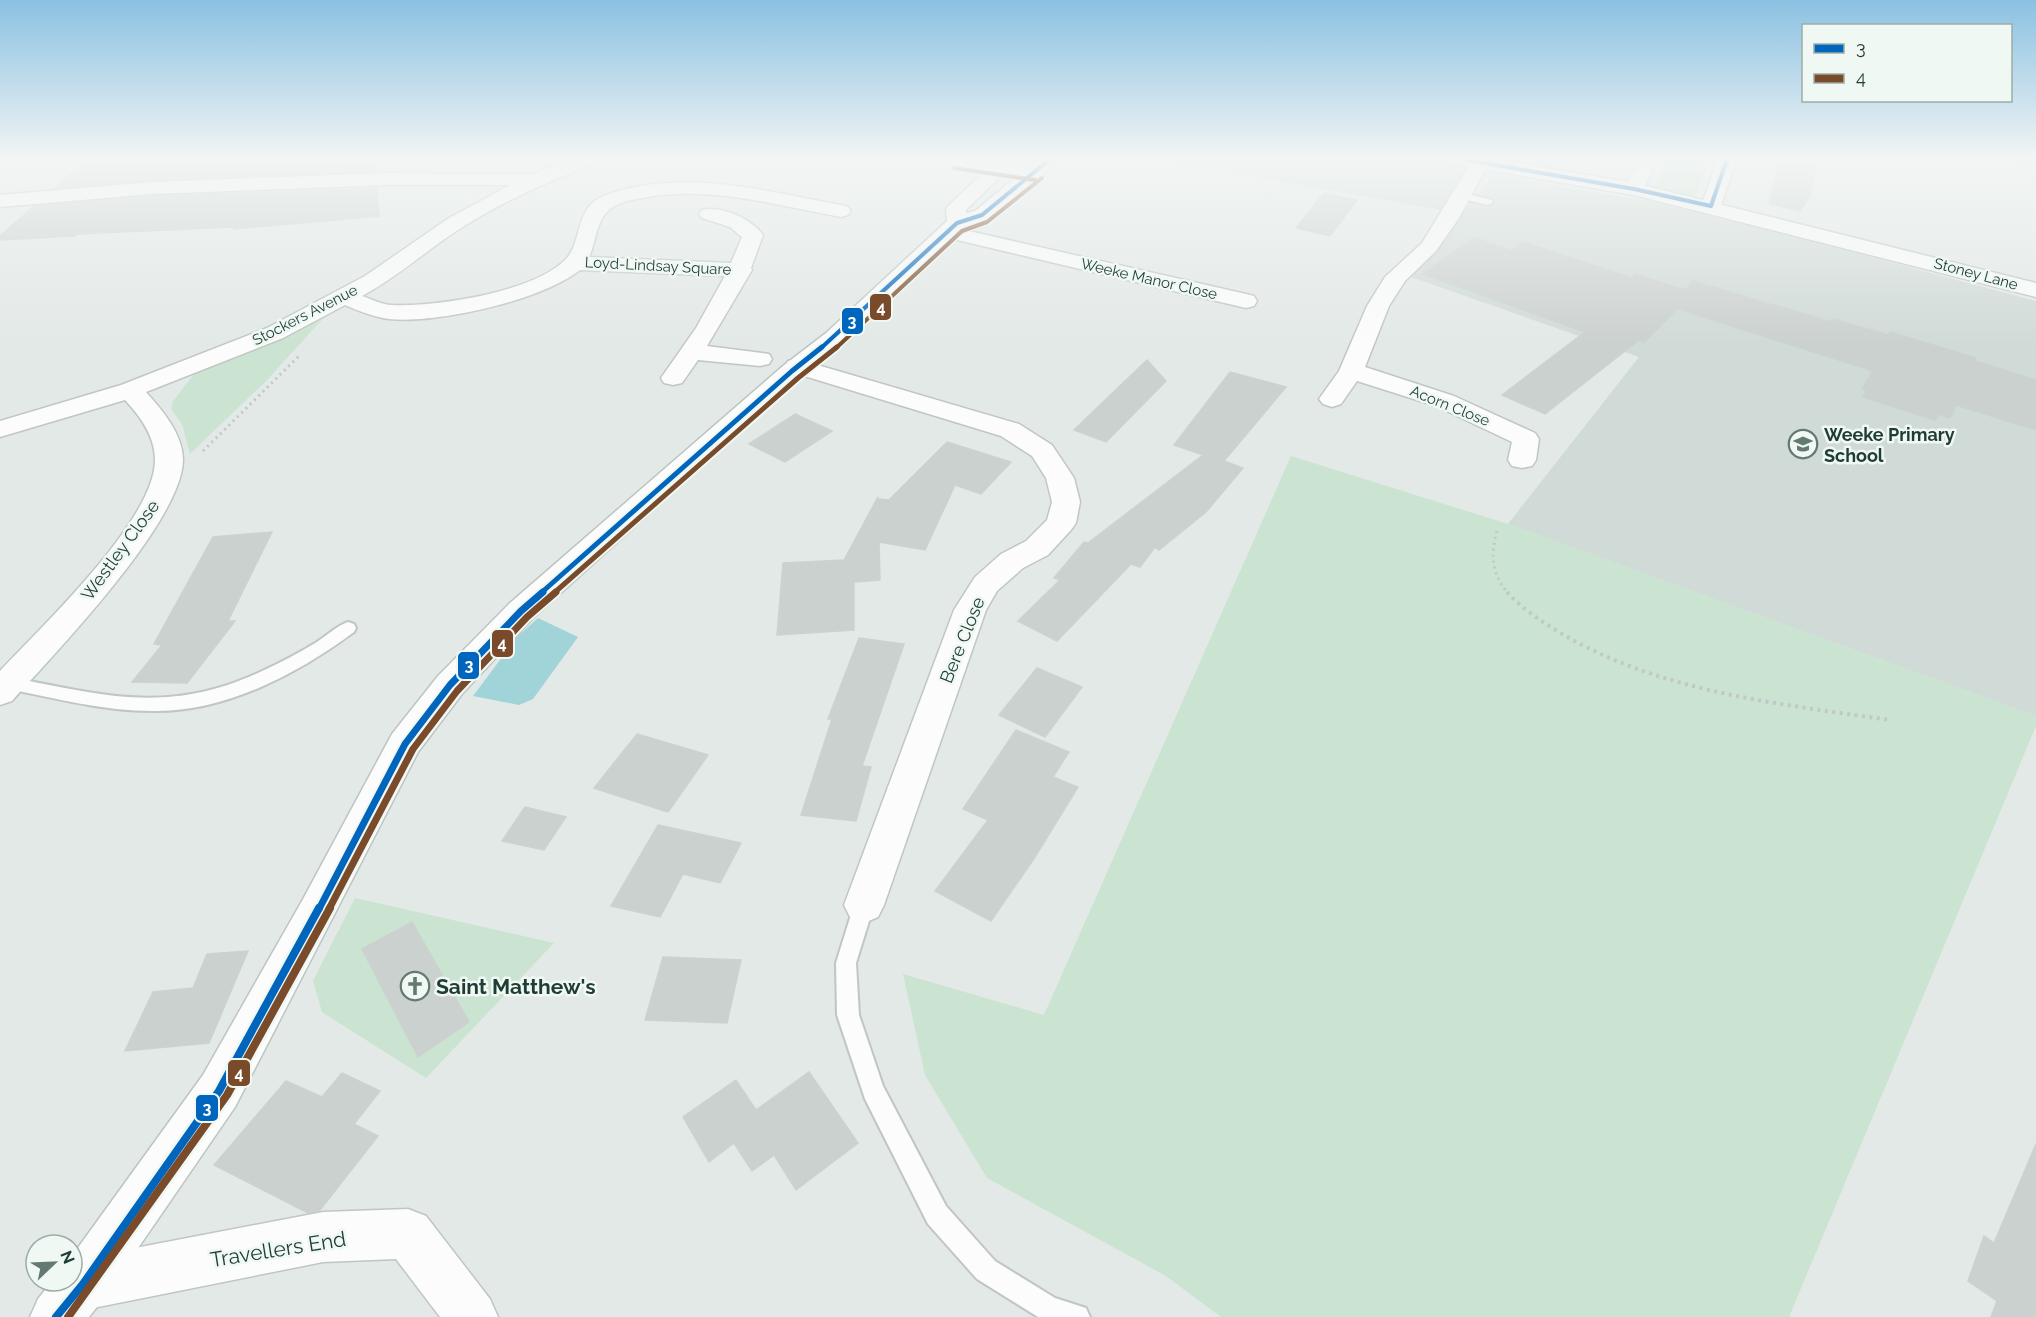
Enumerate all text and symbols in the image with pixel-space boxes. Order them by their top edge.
legend [1802,24,2012,102]
text: 3 [1856,37,1866,58]
text: 4 [1856,67,1866,88]
street label: Loyd-Lindsay Square [584,253,732,279]
street label: Stoney Lane [1932,254,2020,294]
street label: Weeke Manor Close [1079,255,1219,304]
street label: Stockers Avenue [249,281,361,349]
line badge: 4 [869,293,892,321]
text: 4 [876,298,886,317]
line badge: 3 [841,307,864,335]
text: 3 [848,312,857,331]
street label: Acorn Close [1408,382,1493,430]
place label: Weeke Primary School [1824,424,1955,466]
school or university icon: Weeke Primary School [1787,428,1819,460]
street label: Westley Close [76,495,164,604]
street label: Bere Close [935,594,989,686]
line badge: 4 [491,629,514,658]
text: 4 [497,634,507,653]
line badge: 3 [457,651,480,680]
text: 3 [465,656,474,675]
church icon: Saint Matthew's [399,970,431,1002]
place label: Saint Matthew's [436,974,596,999]
line badge: 4 [227,1059,251,1087]
text: 4 [234,1064,244,1083]
line badge: 3 [195,1094,219,1122]
text: 3 [203,1099,212,1118]
street label: Travellers End [208,1226,348,1272]
north arrow [24,1233,84,1293]
text: N [56,1248,78,1267]

